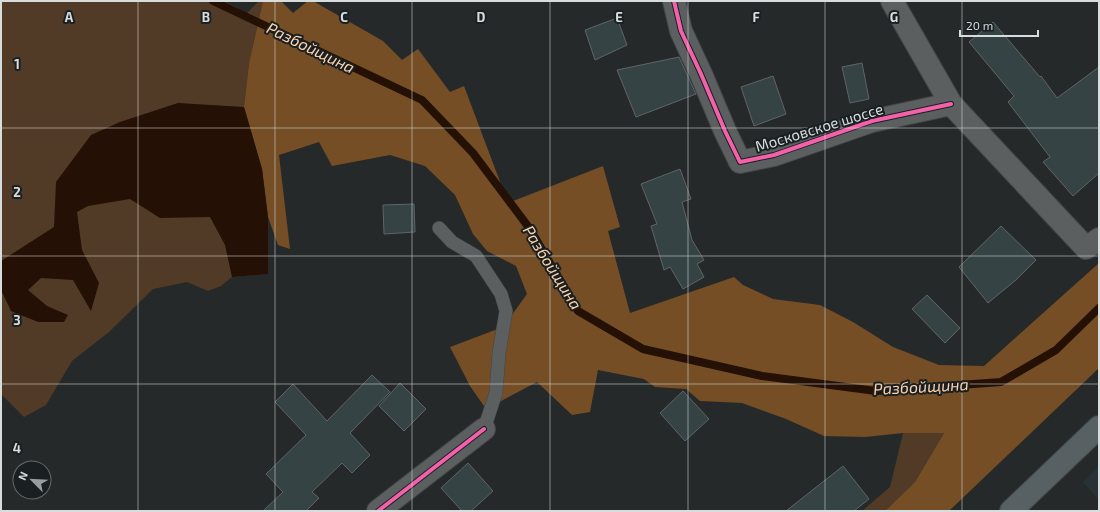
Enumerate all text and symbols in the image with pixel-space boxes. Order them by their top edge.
text: A [65,9,74,25]
text: B [202,9,210,25]
text: C [340,9,348,25]
text: D [477,9,486,25]
text: E [615,9,623,25]
text: F [752,9,760,25]
text: G [890,9,898,25]
scale bar [960,12,1038,38]
water label: Разбойщина [264,18,358,76]
text: 20 m [966,18,993,32]
text: 1 [14,56,20,72]
street label: Московское шоссе [753,99,885,155]
text: 2 [13,184,21,200]
water label: Разбойщина [520,221,586,313]
text: 3 [13,312,21,328]
water label: Разбойщина [873,374,969,398]
text: 4 [13,440,21,456]
north arrow [12,460,52,500]
text: N [15,469,30,482]

